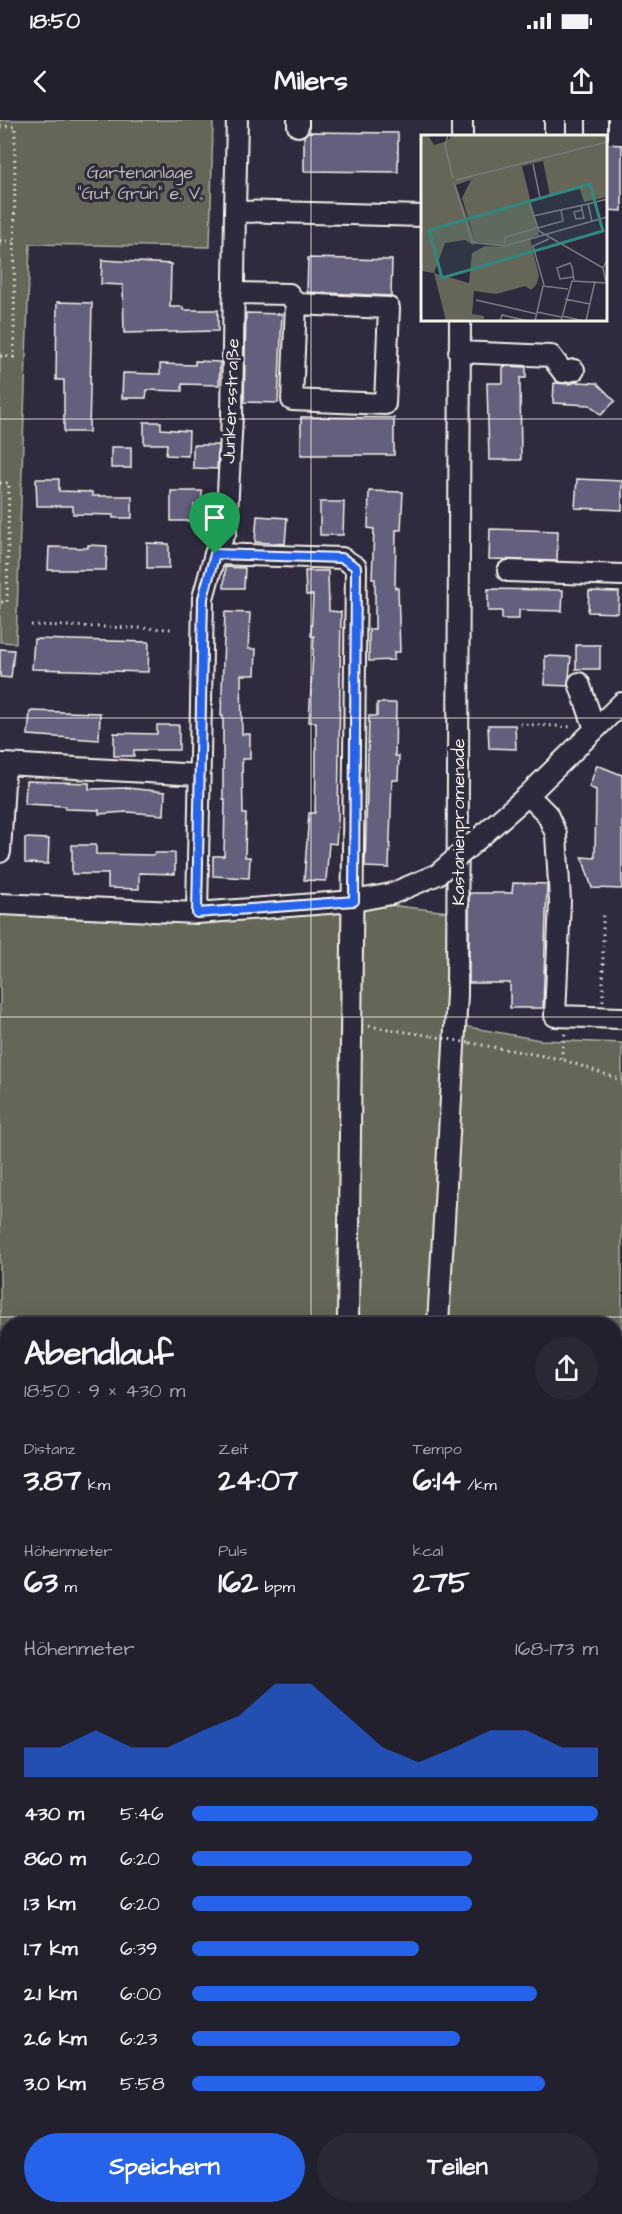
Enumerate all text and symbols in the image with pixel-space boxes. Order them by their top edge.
text: 18:50 [30,6,80,37]
text: Milers [274,62,348,100]
icon: back [24,65,57,98]
icon: share [565,65,598,98]
inset map [421,135,607,321]
park label: Gartenanlage "Gut Grün" e. V. [77,160,203,206]
street label: Junkersstraße [216,338,246,464]
pin [189,492,240,554]
icon: arrive [198,501,231,534]
street label: Kastanienpromenade [446,738,471,905]
text: Abendlauf [24,1331,173,1377]
button: share [535,1337,598,1400]
text: 18:50 · 9 × 430 m [24,1377,185,1405]
text: Distanz [24,1438,75,1460]
text: Zeit [218,1438,248,1460]
text: Tempo [413,1438,462,1460]
text: 3.87 [24,1460,81,1502]
text: 24:07 [218,1460,298,1502]
text: 6:14 [413,1460,461,1502]
text: km [81,1474,110,1496]
text: /km [461,1474,497,1496]
text: Höhenmeter [24,1540,112,1562]
text: Puls [218,1540,247,1562]
text: kcal [413,1540,443,1562]
text: 63 [24,1562,58,1604]
text: 162 [218,1562,258,1604]
text: 275 [413,1562,470,1604]
text: m [58,1576,77,1598]
text: bpm [258,1576,295,1598]
text: Höhenmeter [24,1635,134,1663]
text: 168–173 m [515,1635,598,1663]
text: 430 m [24,1800,84,1828]
text: 5:46 [120,1800,164,1828]
text: 860 m [24,1845,86,1873]
text: 6:20 [120,1845,160,1873]
text: 1.3 km [24,1890,75,1918]
text: 6:20 [120,1890,160,1918]
text: 1.7 km [24,1935,78,1963]
text: 6:39 [120,1935,157,1963]
text: 2.1 km [24,1980,77,2008]
text: 6:00 [120,1980,161,2008]
text: 2.6 km [24,2025,87,2053]
text: 6:23 [120,2025,158,2053]
text: 3.0 km [24,2070,85,2098]
text: 5:58 [120,2070,165,2098]
button: Speichern [24,2133,305,2202]
button: Teilen [317,2133,598,2202]

